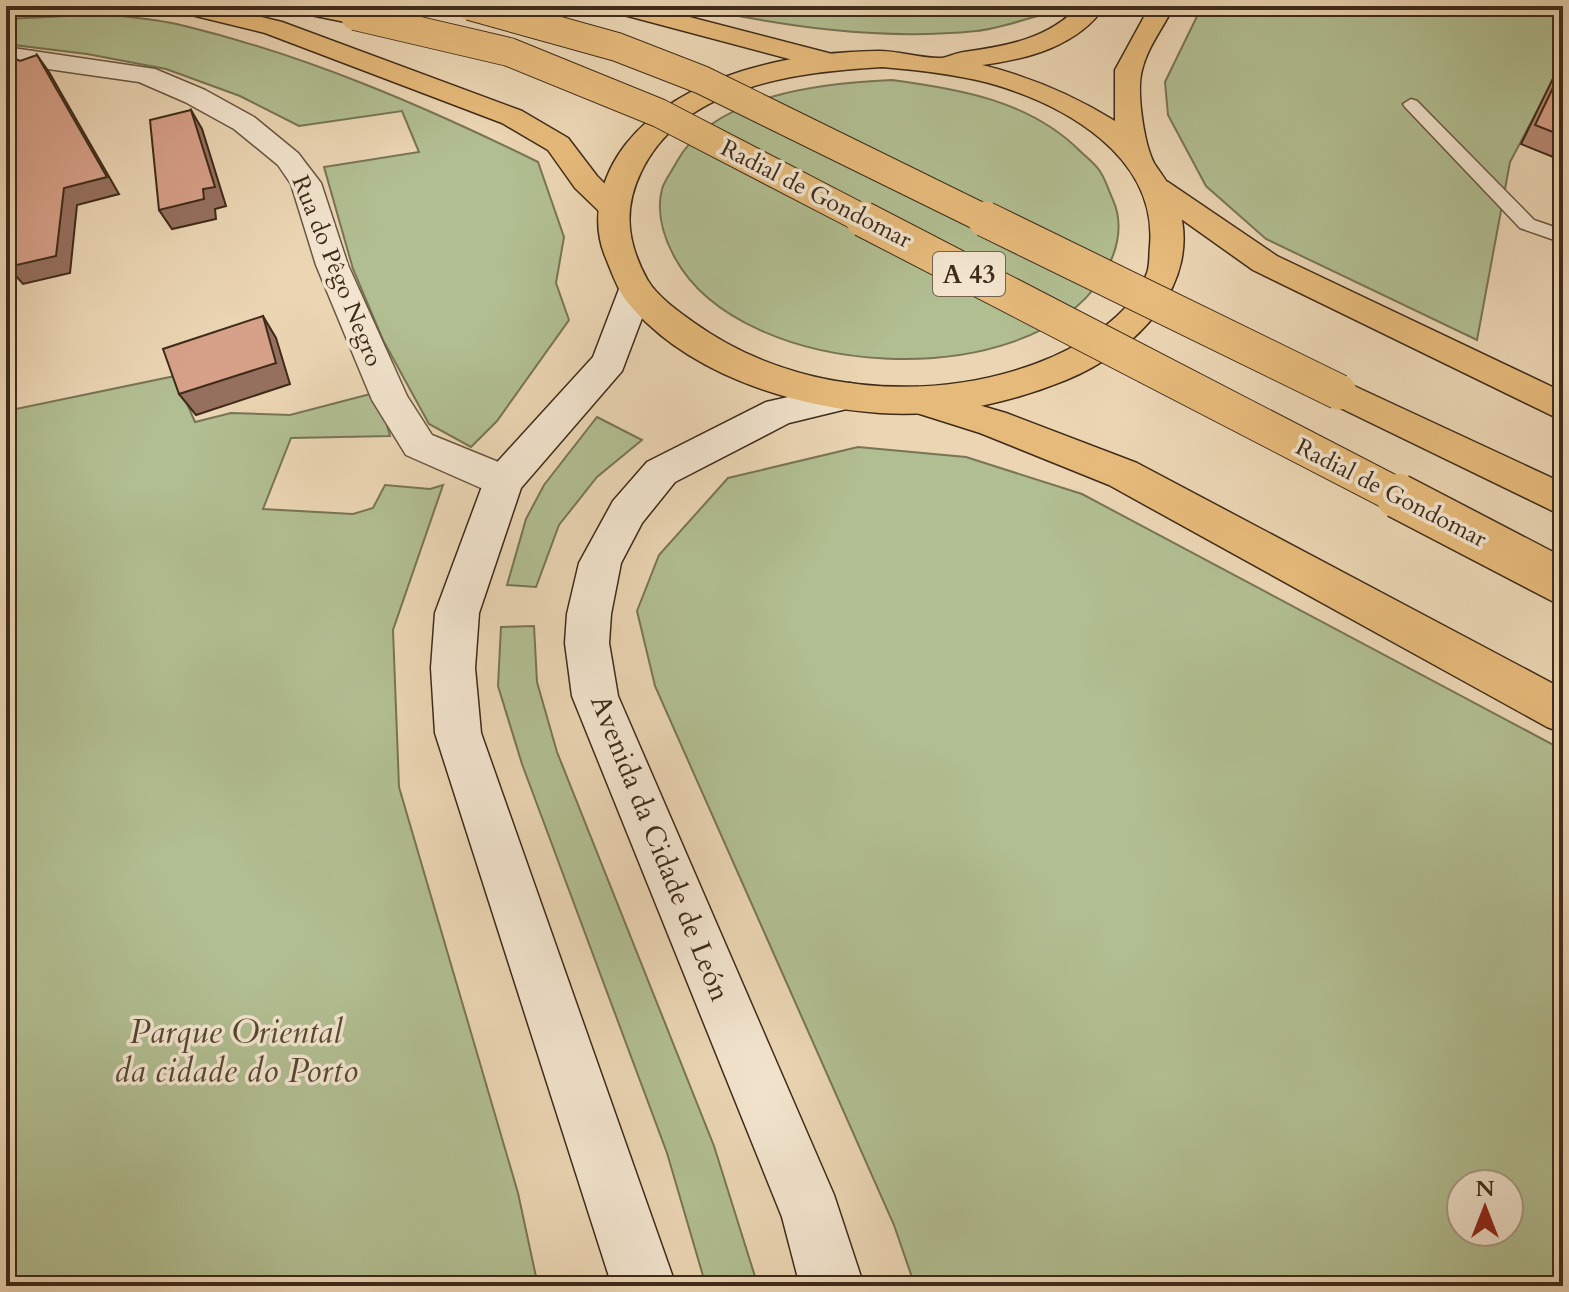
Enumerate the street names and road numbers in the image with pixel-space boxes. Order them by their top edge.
street label: Radial de Gondomar [715,132,917,257]
street label: Rua do Pêgo Negro [284,171,390,371]
road number: A 43 [933,252,1005,296]
street label: Radial de Gondomar [1290,431,1492,556]
street label: Avenida da Cidade de León [581,689,739,1007]

